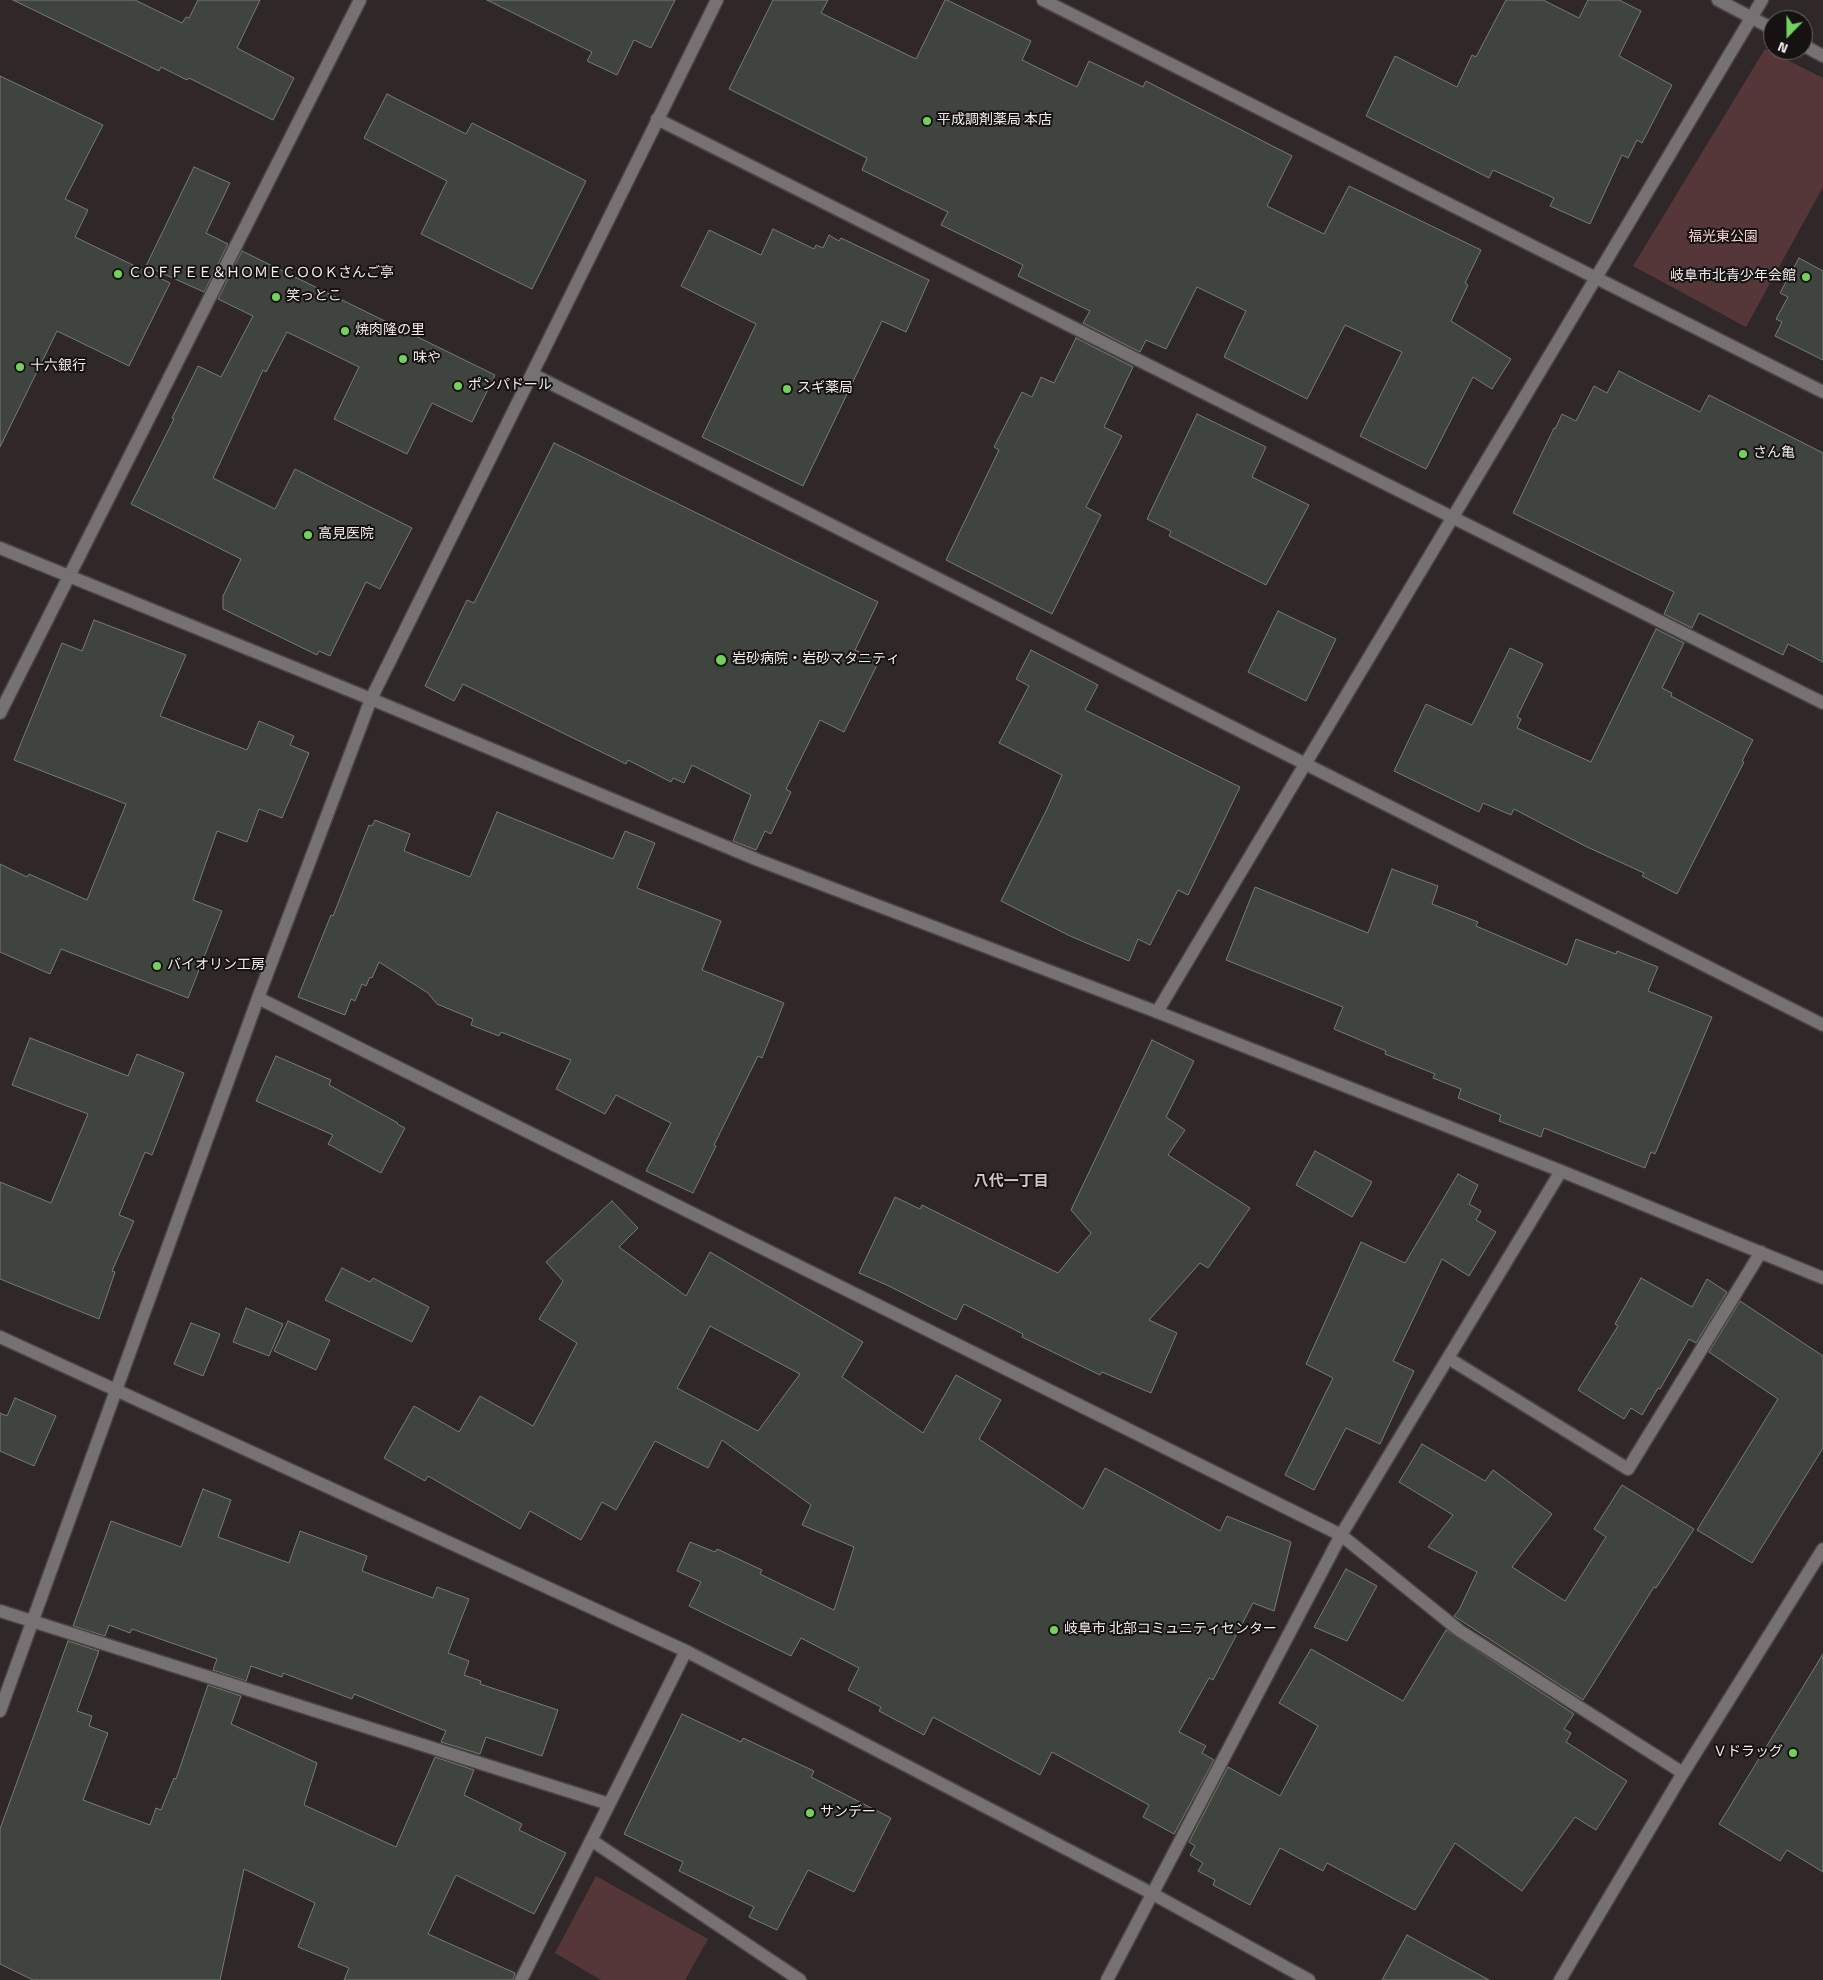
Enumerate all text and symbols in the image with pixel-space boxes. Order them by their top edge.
north arrow [1763,10,1813,60]
text: N [1774,37,1791,60]
place label: 平成調剤薬局 本店 [937,113,1052,129]
marker: 平成調剤薬局 本店 [921,115,933,127]
park label: 福光東公園 [1688,230,1758,246]
place label: ＣＯＦＦＥＥ＆ＨＯＭＥＣＯＯＫさんご亭 [128,266,394,282]
marker: ＣＯＦＦＥＥ＆ＨＯＭＥＣＯＯＫさんご亭 [112,268,124,280]
place label: 岐阜市北青少年会館 [1670,269,1796,285]
marker: 岐阜市北青少年会館 [1800,271,1812,283]
place label: 笑っとこ [286,289,342,305]
marker: 笑っとこ [270,291,282,303]
place label: 焼肉隆の里 [355,323,425,339]
marker: 焼肉隆の里 [339,325,351,337]
place label: 味や [413,351,441,367]
marker: 味や [397,353,409,365]
place label: 十六銀行 [30,359,86,375]
marker: 十六銀行 [14,361,26,373]
place label: ポンパドール [468,378,552,394]
marker: ポンパドール [452,380,464,392]
place label: スギ薬局 [797,381,853,397]
marker: スギ薬局 [781,383,793,395]
place label: さん亀 [1753,446,1795,462]
marker: さん亀 [1737,448,1749,460]
place label: 高見医院 [318,527,374,543]
marker: 高見医院 [302,529,314,541]
place label: 岩砂病院・岩砂マタニティ [732,652,900,668]
marker: 岩砂病院・岩砂マタニティ [714,653,728,667]
place label: バイオリン工房 [167,958,265,974]
marker: バイオリン工房 [151,960,163,972]
district label: 八代一丁目 [974,1173,1048,1191]
place label: 岐阜市 北部コミュニティセンター [1064,1622,1277,1638]
marker: 岐阜市 北部コミュニティセンター [1048,1624,1060,1636]
place label: Ｖドラッグ [1713,1745,1783,1761]
marker: Ｖドラッグ [1787,1747,1799,1759]
place label: サンデー [820,1805,876,1821]
marker: サンデー [804,1807,816,1819]

